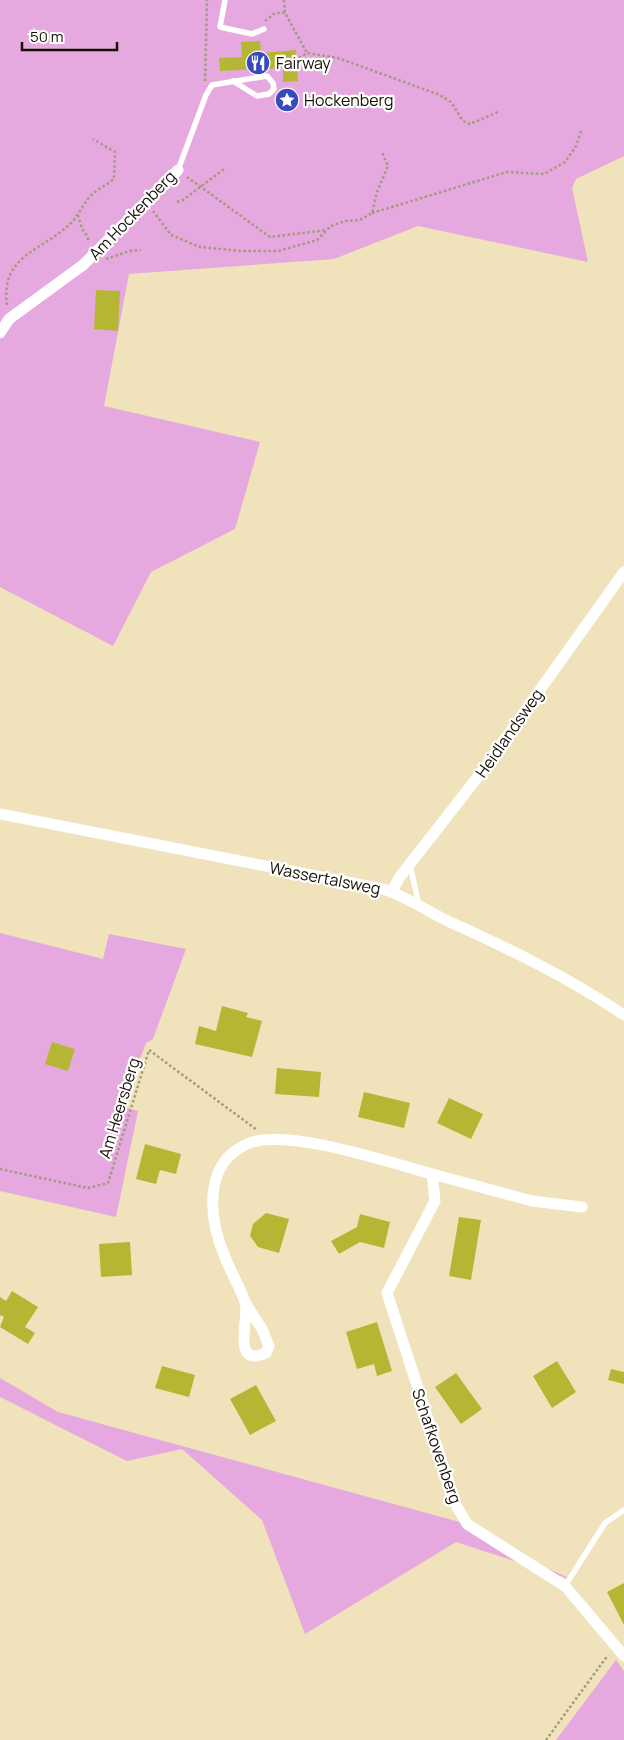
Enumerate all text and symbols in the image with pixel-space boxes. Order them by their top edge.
scale bar [22,20,118,52]
text: 50 m [30,26,64,47]
restaurant icon: Fairway [245,50,271,76]
place label: Fairway [276,52,331,74]
place icon: Hockenberg [274,87,300,113]
place label: Hockenberg [304,89,393,111]
street label: Am Hockenberg [84,166,180,264]
street label: Heidlandsweg [470,684,548,782]
street label: Wassertalsweg [267,856,383,900]
street label: Am Heersberg [93,1055,145,1161]
street label: Schafkovenberg [407,1386,467,1506]

